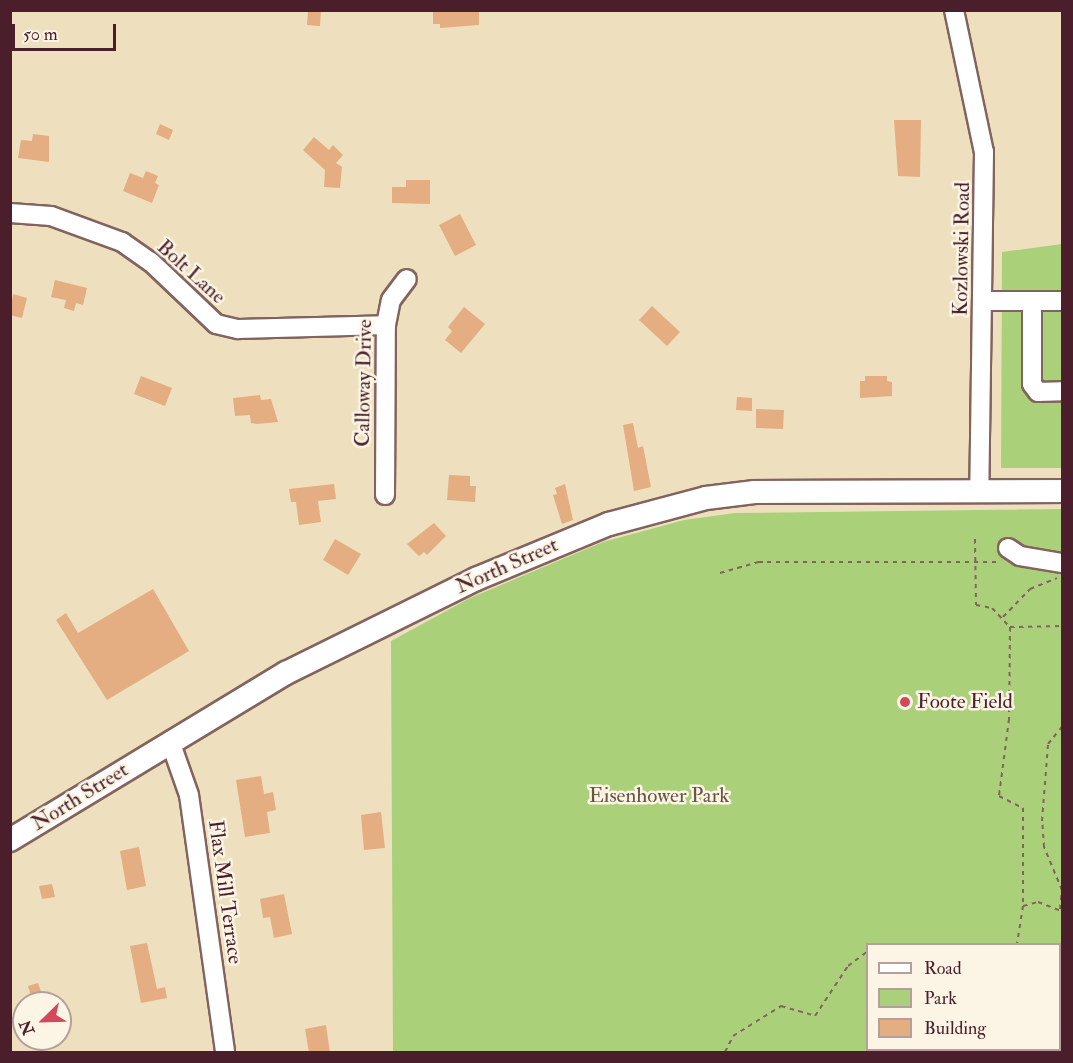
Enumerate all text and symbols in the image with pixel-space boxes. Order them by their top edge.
scale bar [15,12,118,50]
text: 50 m [23,23,58,46]
street label: Kozlowski Road [948,182,976,316]
street label: Bolt Lane [151,235,231,309]
street label: Calloway Drive [350,319,378,447]
street label: North Street [452,532,562,600]
place label: Foote Field [917,689,1013,715]
marker: Foote Field [898,695,912,709]
street label: North Street [27,757,133,837]
park label: Eisenhower Park [589,783,729,809]
street label: Flax Mill Terrace [202,818,248,966]
legend [866,943,1061,1051]
text: Road [924,957,962,980]
text: Park [924,987,957,1010]
north arrow [12,991,72,1051]
text: N [15,1017,39,1038]
text: Building [924,1017,986,1040]

